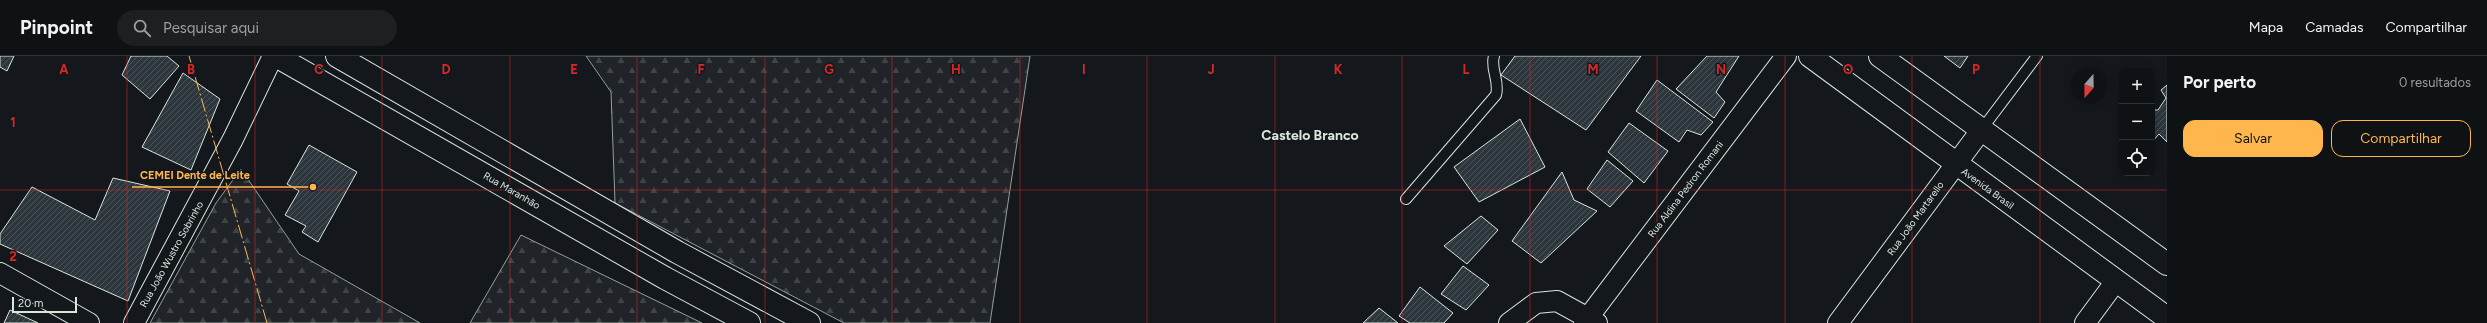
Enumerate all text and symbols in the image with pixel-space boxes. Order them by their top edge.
search box [117,10,397,46]
text: Pinpoint [20,16,93,39]
icon: search [131,17,153,39]
text: Pesquisar aqui [163,19,259,37]
text: Mapa [2249,19,2283,36]
text: Camadas [2305,19,2363,36]
text: Compartilhar [2385,19,2467,36]
text: A [59,62,69,77]
text: B [187,62,195,77]
text: C [314,62,324,77]
text: D [441,62,451,77]
text: E [570,62,578,77]
text: F [697,62,705,77]
text: G [824,62,834,77]
text: H [951,62,961,77]
text: I [1082,62,1086,77]
text: J [1207,62,1215,77]
text: K [1334,62,1343,77]
text: L [1463,62,1470,77]
text: M [1587,62,1599,77]
text: N [1716,62,1726,77]
text: O [1843,62,1853,77]
text: P [1972,62,1980,77]
north arrow [2071,68,2107,104]
map controls [2119,68,2155,176]
button: + [2119,68,2155,104]
text: Por perto [2183,72,2256,92]
text: 0 resultados [2399,75,2471,90]
button: − [2119,104,2155,140]
text: 1 [10,115,16,130]
button: Salvar [2183,120,2323,157]
button: Compartilhar [2331,120,2471,157]
district label: Castelo Branco [1261,127,1359,144]
street label: Rua Aldina Pedron Romani [1645,138,1726,240]
button: locate [2119,140,2155,176]
callout: CEMEI Dente de Leite [132,164,258,187]
street label: Avenida Brasil [1959,165,2017,212]
text: CEMEI Dente de Leite [140,169,250,182]
street label: Rua Maranhão [481,169,543,212]
street label: Rua João Martarello [1884,178,1947,258]
street label: Rua João Wustro Sobrinho [137,199,206,310]
text: 2 [9,249,17,264]
scale bar [12,295,77,314]
text: 20 m [18,297,43,310]

